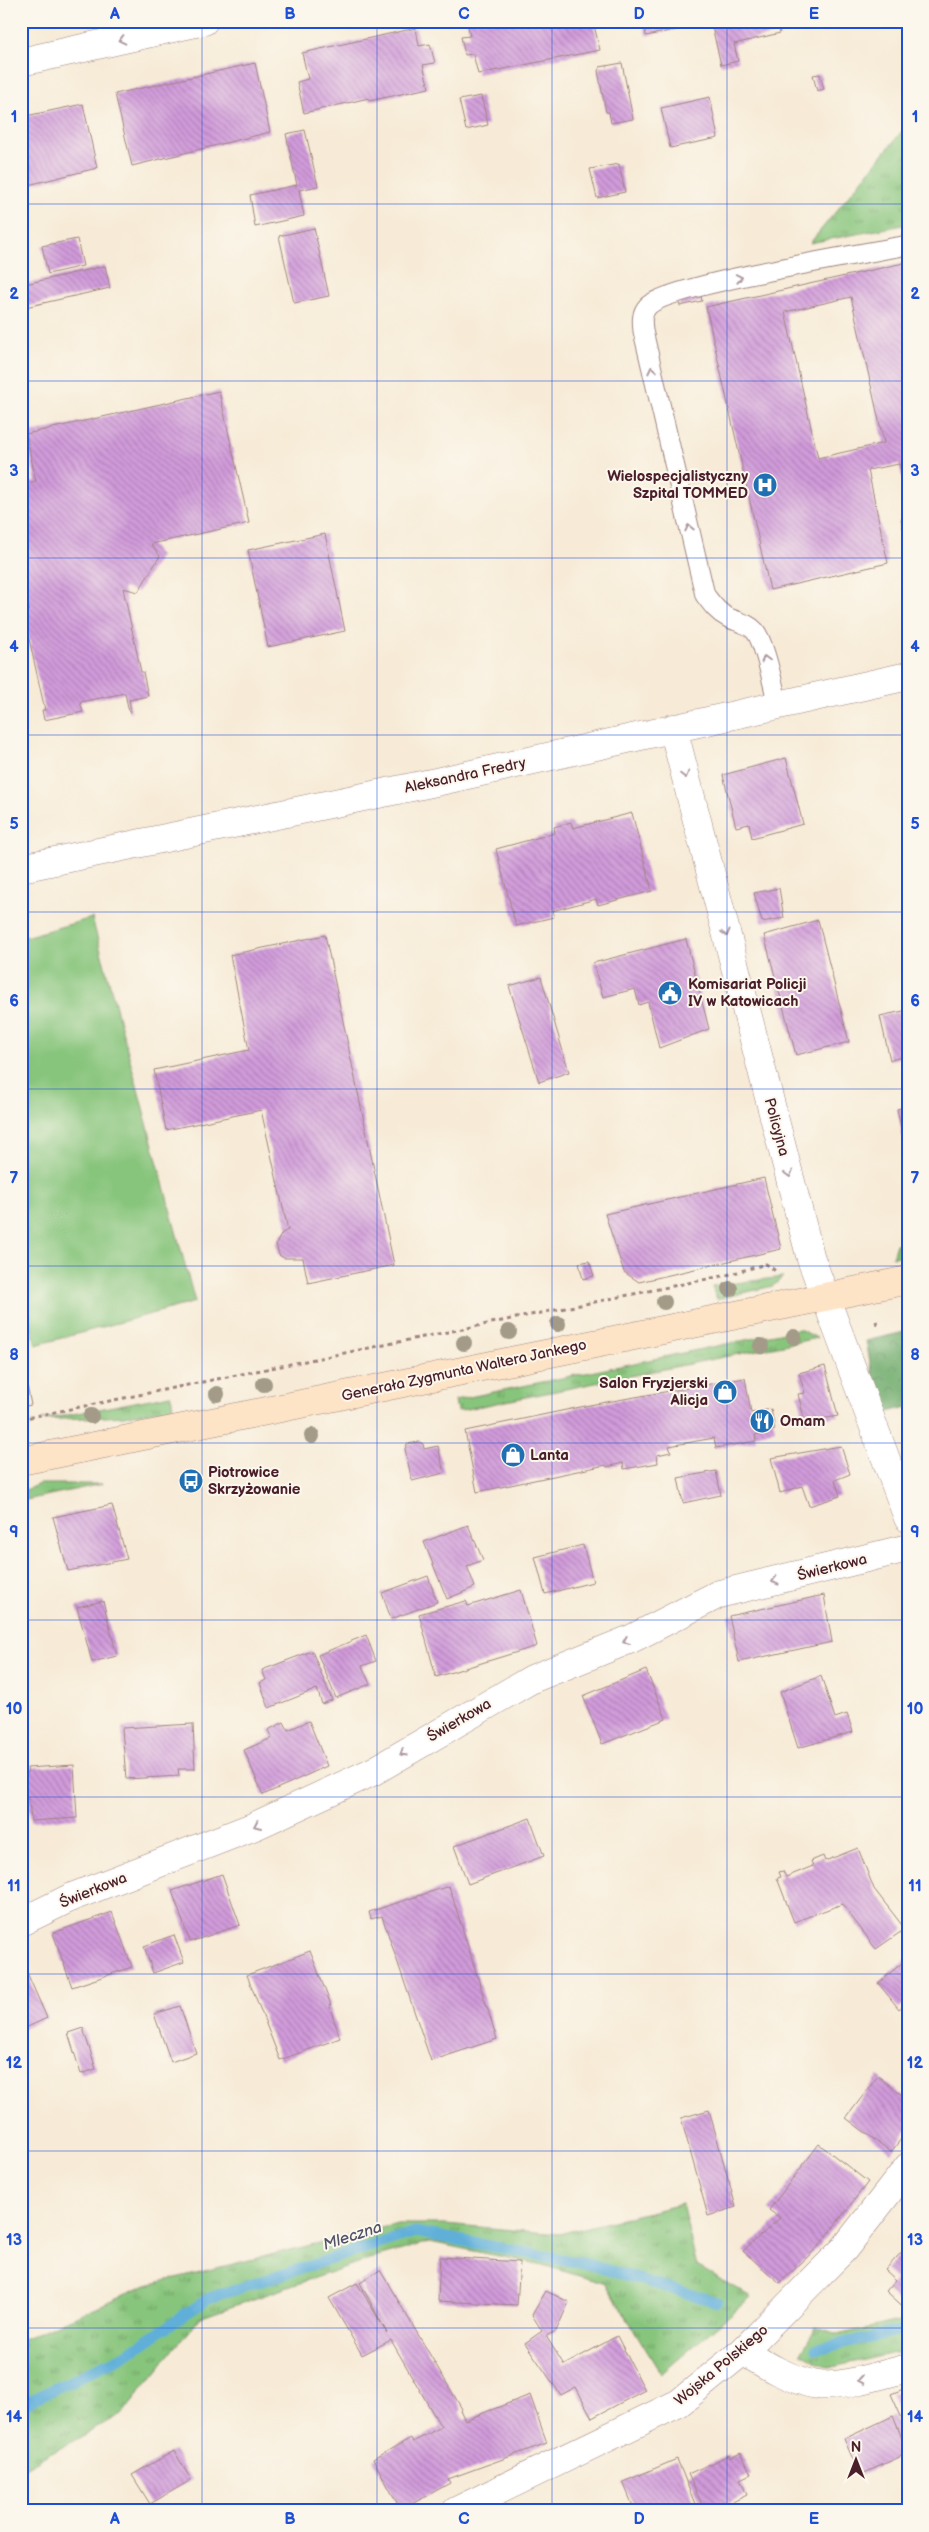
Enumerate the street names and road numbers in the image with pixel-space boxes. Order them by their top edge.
street label: Aleksandra Fredry [403,753,528,798]
street label: Policyjna [760,1096,793,1158]
street label: Generała Zygmunta Waltera Jankego [340,1335,588,1406]
street label: Świerkowa [795,1550,869,1585]
street label: Świerkowa [424,1694,495,1746]
street label: Świerkowa [57,1868,130,1913]
street label: Wojska Polskiego [670,2321,772,2410]

